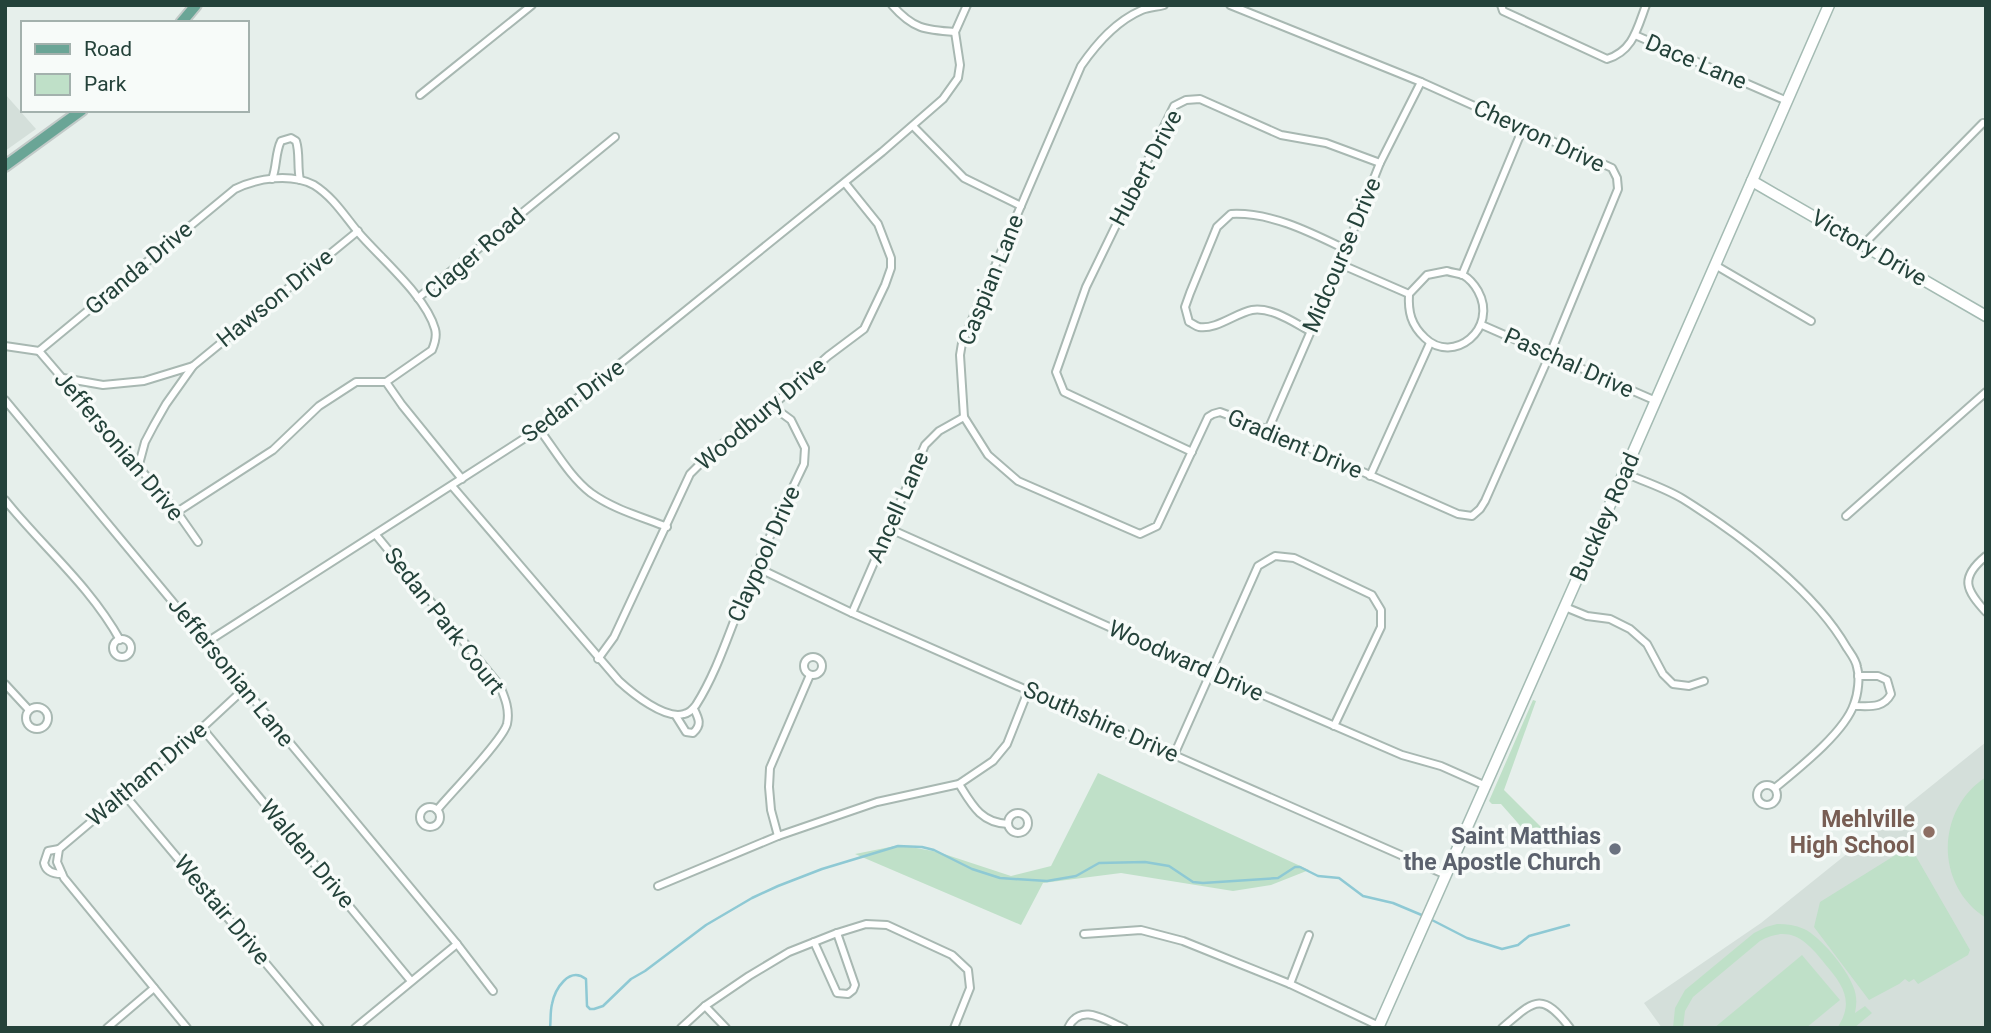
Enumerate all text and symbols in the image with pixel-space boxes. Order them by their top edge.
legend [21,21,248,112]
street label: Dace Lane [1641,29,1751,95]
text: Road [84,37,132,61]
text: Park [84,72,127,96]
street label: Chevron Drive [1469,94,1609,178]
street label: Hubert Drive [1104,105,1188,231]
street label: Midcourse Drive [1297,173,1387,337]
street label: Clager Road [419,203,531,305]
street label: Victory Drive [1806,204,1932,292]
street label: Caspian Lane [953,211,1029,349]
street label: Granda Drive [80,216,198,320]
street label: Hawson Drive [212,243,338,353]
street label: Paschal Drive [1500,322,1638,404]
street label: Woodbury Drive [691,352,831,476]
street label: Sedan Drive [516,354,630,448]
street label: Jeffersonian Drive [49,366,189,526]
street label: Gradient Drive [1223,403,1367,485]
street label: Ancell Lane [862,447,934,567]
street label: Buckley Road [1565,449,1645,585]
street label: Claypool Drive [722,482,806,626]
street label: Sedan Park Court [378,542,510,700]
street label: Jeffersonian Lane [162,592,300,752]
street label: Woodward Drive [1104,615,1268,707]
street label: Southshire Drive [1019,676,1183,768]
street label: Waltham Drive [81,716,213,832]
street label: Walden Drive [254,794,360,914]
place label: Mehlville High School [1790,806,1915,859]
place label: Saint Matthias the Apostle Church [1403,823,1601,876]
marker: Mehlville High School [1921,824,1937,840]
marker: Saint Matthias the Apostle Church [1607,841,1623,857]
street label: Westair Drive [168,850,276,970]

